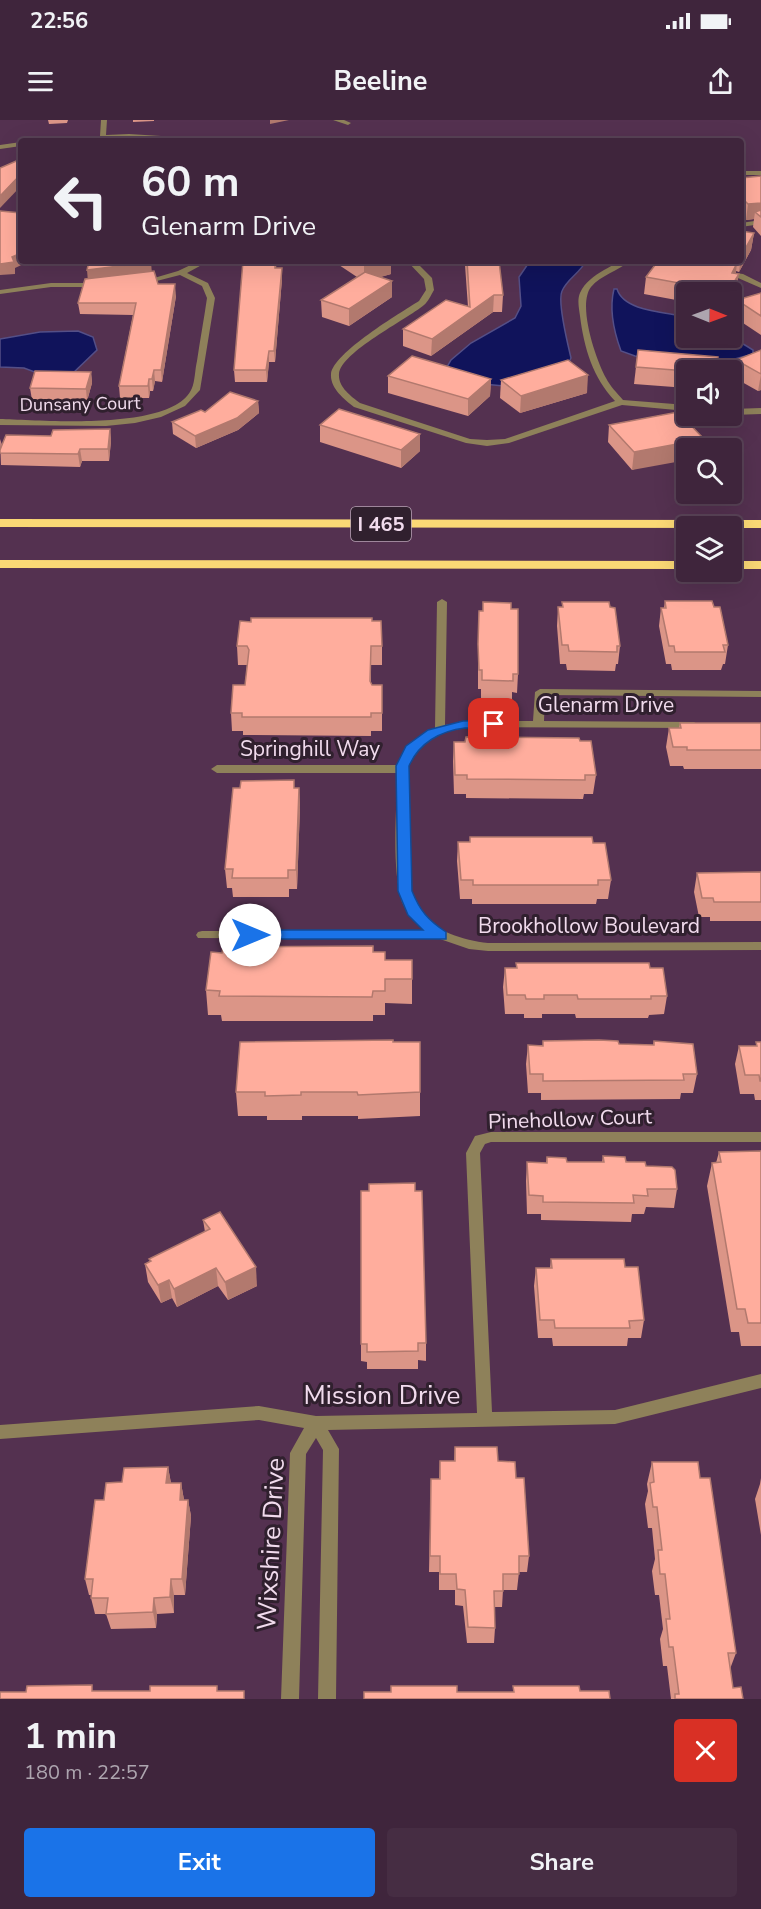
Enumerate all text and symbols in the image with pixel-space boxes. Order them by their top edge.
text: 22:56 [30,6,88,36]
text: Beeline [334,63,427,100]
icon: menu [24,65,57,98]
icon: share [704,65,737,98]
text: 60 m [141,154,240,211]
icon: left [42,162,120,240]
text: Glenarm Drive [141,208,316,245]
north arrow [676,282,742,348]
map controls [676,282,742,582]
button: sound [676,360,742,426]
street label: Dunsany Court [19,391,141,417]
button: search [676,438,742,504]
road number: I 465 [351,507,411,541]
button: layers [676,516,742,582]
street label: Glenarm Drive [538,691,674,719]
pin [468,698,519,749]
icon: arrive [477,707,510,740]
street label: Springhill Way [240,735,380,763]
position arrow [218,903,282,967]
street label: Brookhollow Boulevard [478,912,700,940]
street label: Pinehollow Court [488,1102,653,1136]
street label: Mission Drive [304,1378,460,1413]
street label: Wixshire Drive [249,1457,293,1631]
text: 1 min [24,1712,117,1761]
button: close [674,1719,737,1782]
text: 180 m · 22:57 [24,1759,150,1786]
button: Exit [24,1828,375,1897]
button: Share [387,1828,737,1897]

